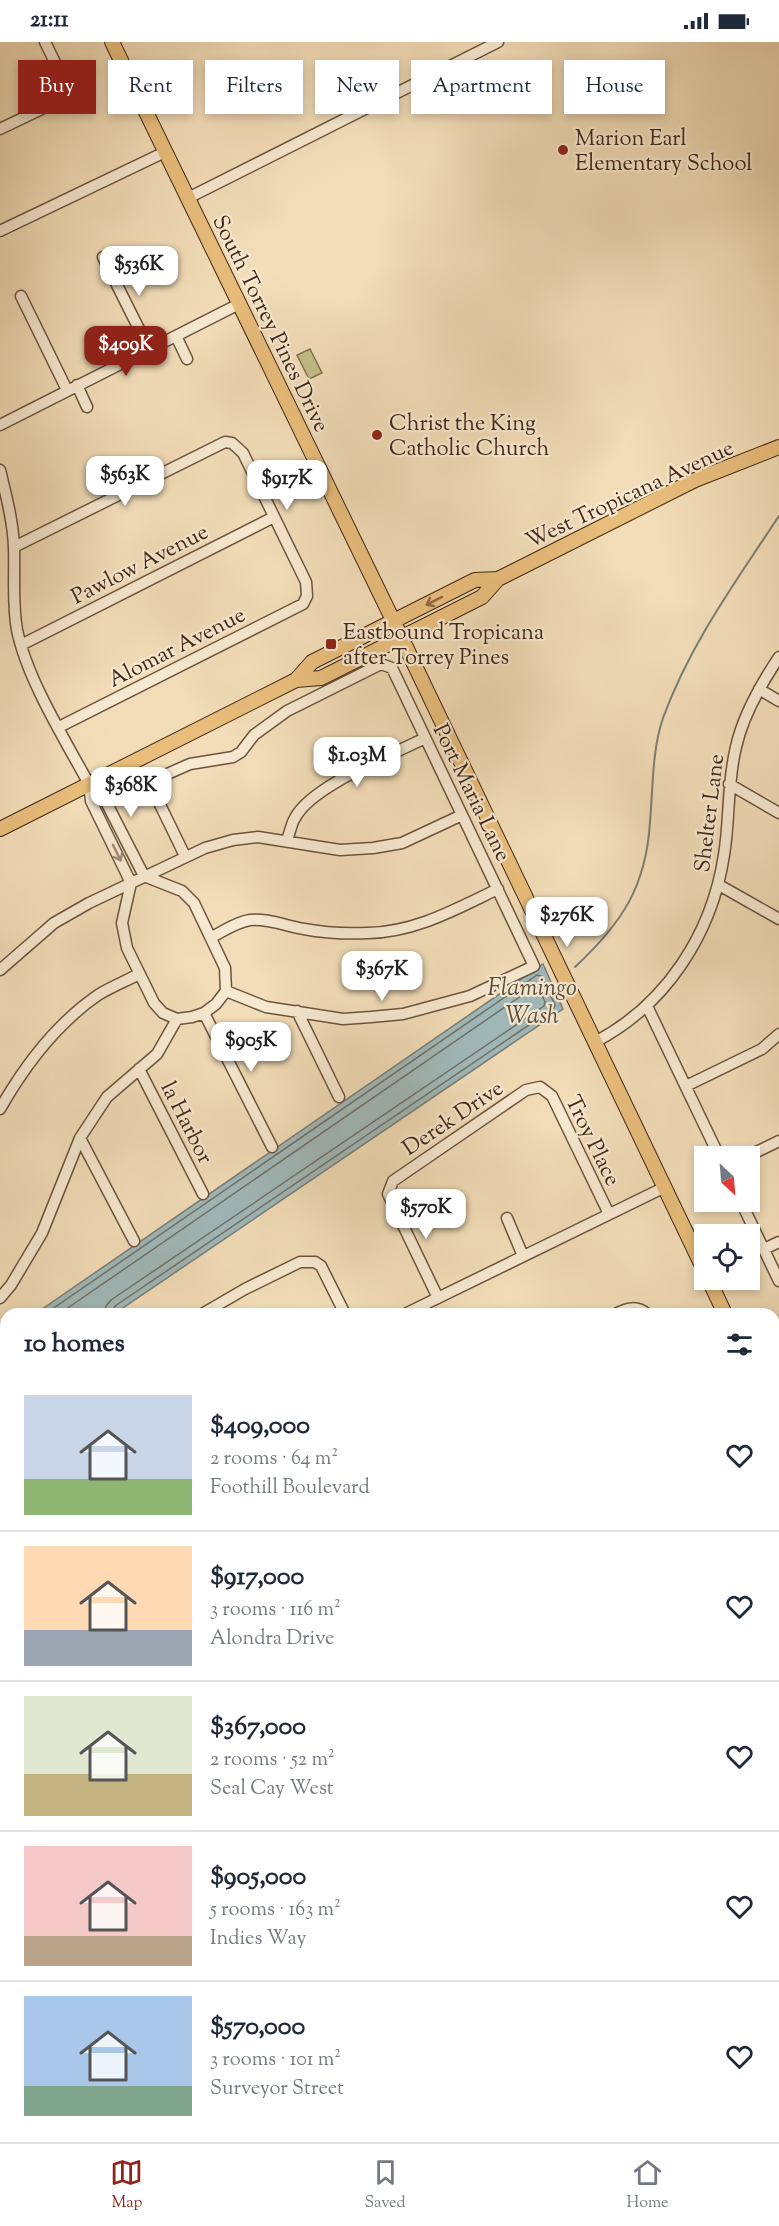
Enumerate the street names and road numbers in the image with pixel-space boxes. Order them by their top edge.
street label: South Torrey Pines Drive [203,210,336,438]
street label: West Tropicana Avenue [521,433,740,558]
street label: Pawlow Avenue [66,517,215,614]
street label: Alomar Avenue [103,600,252,697]
street label: Port Maria Lane [423,719,518,868]
street label: Shelter Lane [688,752,734,874]
street label: Derek Drive [397,1074,511,1165]
street label: la Harbor [151,1077,220,1170]
street label: Troy Place [556,1091,627,1192]

